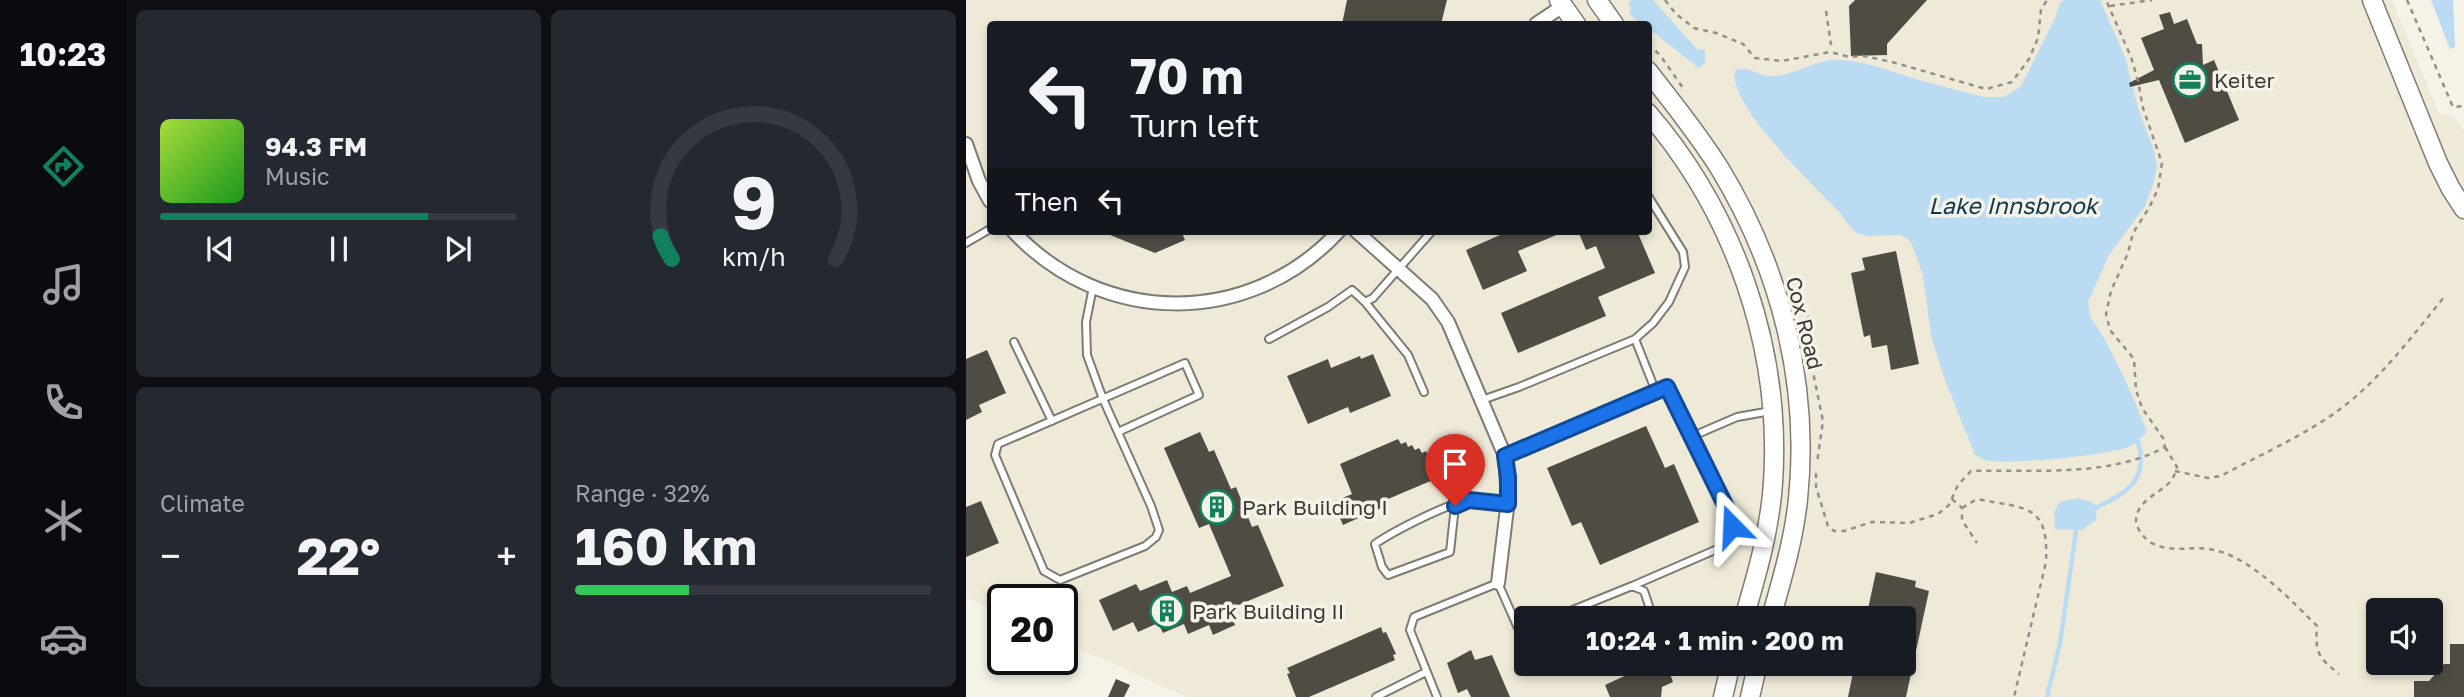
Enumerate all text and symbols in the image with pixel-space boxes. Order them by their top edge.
text: 10:23 [20,35,106,73]
text: 70 m [1130,46,1244,105]
icon: left [1015,49,1106,140]
office icon: Keiter [2171,61,2209,99]
place label: Keiter [2214,67,2275,93]
text: Turn left [1130,106,1259,144]
text: 94.3 FM [265,131,367,162]
icon: directions [39,142,88,191]
text: 9 [730,159,777,246]
text: Music [265,162,330,190]
icon: left [1092,182,1130,220]
text: Then [1015,186,1078,217]
water label: Lake Innsbrook [1928,191,2100,219]
icon: previous [201,230,239,268]
icon: pause [320,230,358,268]
icon: next [439,230,477,268]
text: km/h [722,241,785,272]
icon: music [39,260,88,309]
street label: Cox Road [1781,274,1829,372]
icon: phone [39,378,88,427]
pin [1425,434,1485,506]
icon: arrive [1436,445,1474,483]
text: Range · 32% [575,479,710,507]
building icon: Park Building I [1198,488,1236,526]
text: Climate [160,489,245,517]
position arrow [1695,489,1769,563]
place label: Park Building I [1242,494,1388,520]
icon: climate [39,496,88,545]
text: 160 km [575,514,757,576]
text: 22° [297,524,380,586]
text: − [160,533,181,578]
text: + [496,533,517,578]
speed limit sign: 20 [987,584,1078,675]
building icon: Park Building II [1148,592,1186,630]
place label: Park Building II [1192,598,1344,624]
map controls [2366,598,2443,675]
button: sound [2366,598,2443,675]
icon: car [39,614,88,663]
text: 10:24 · 1 min · 200 m [1586,625,1844,656]

